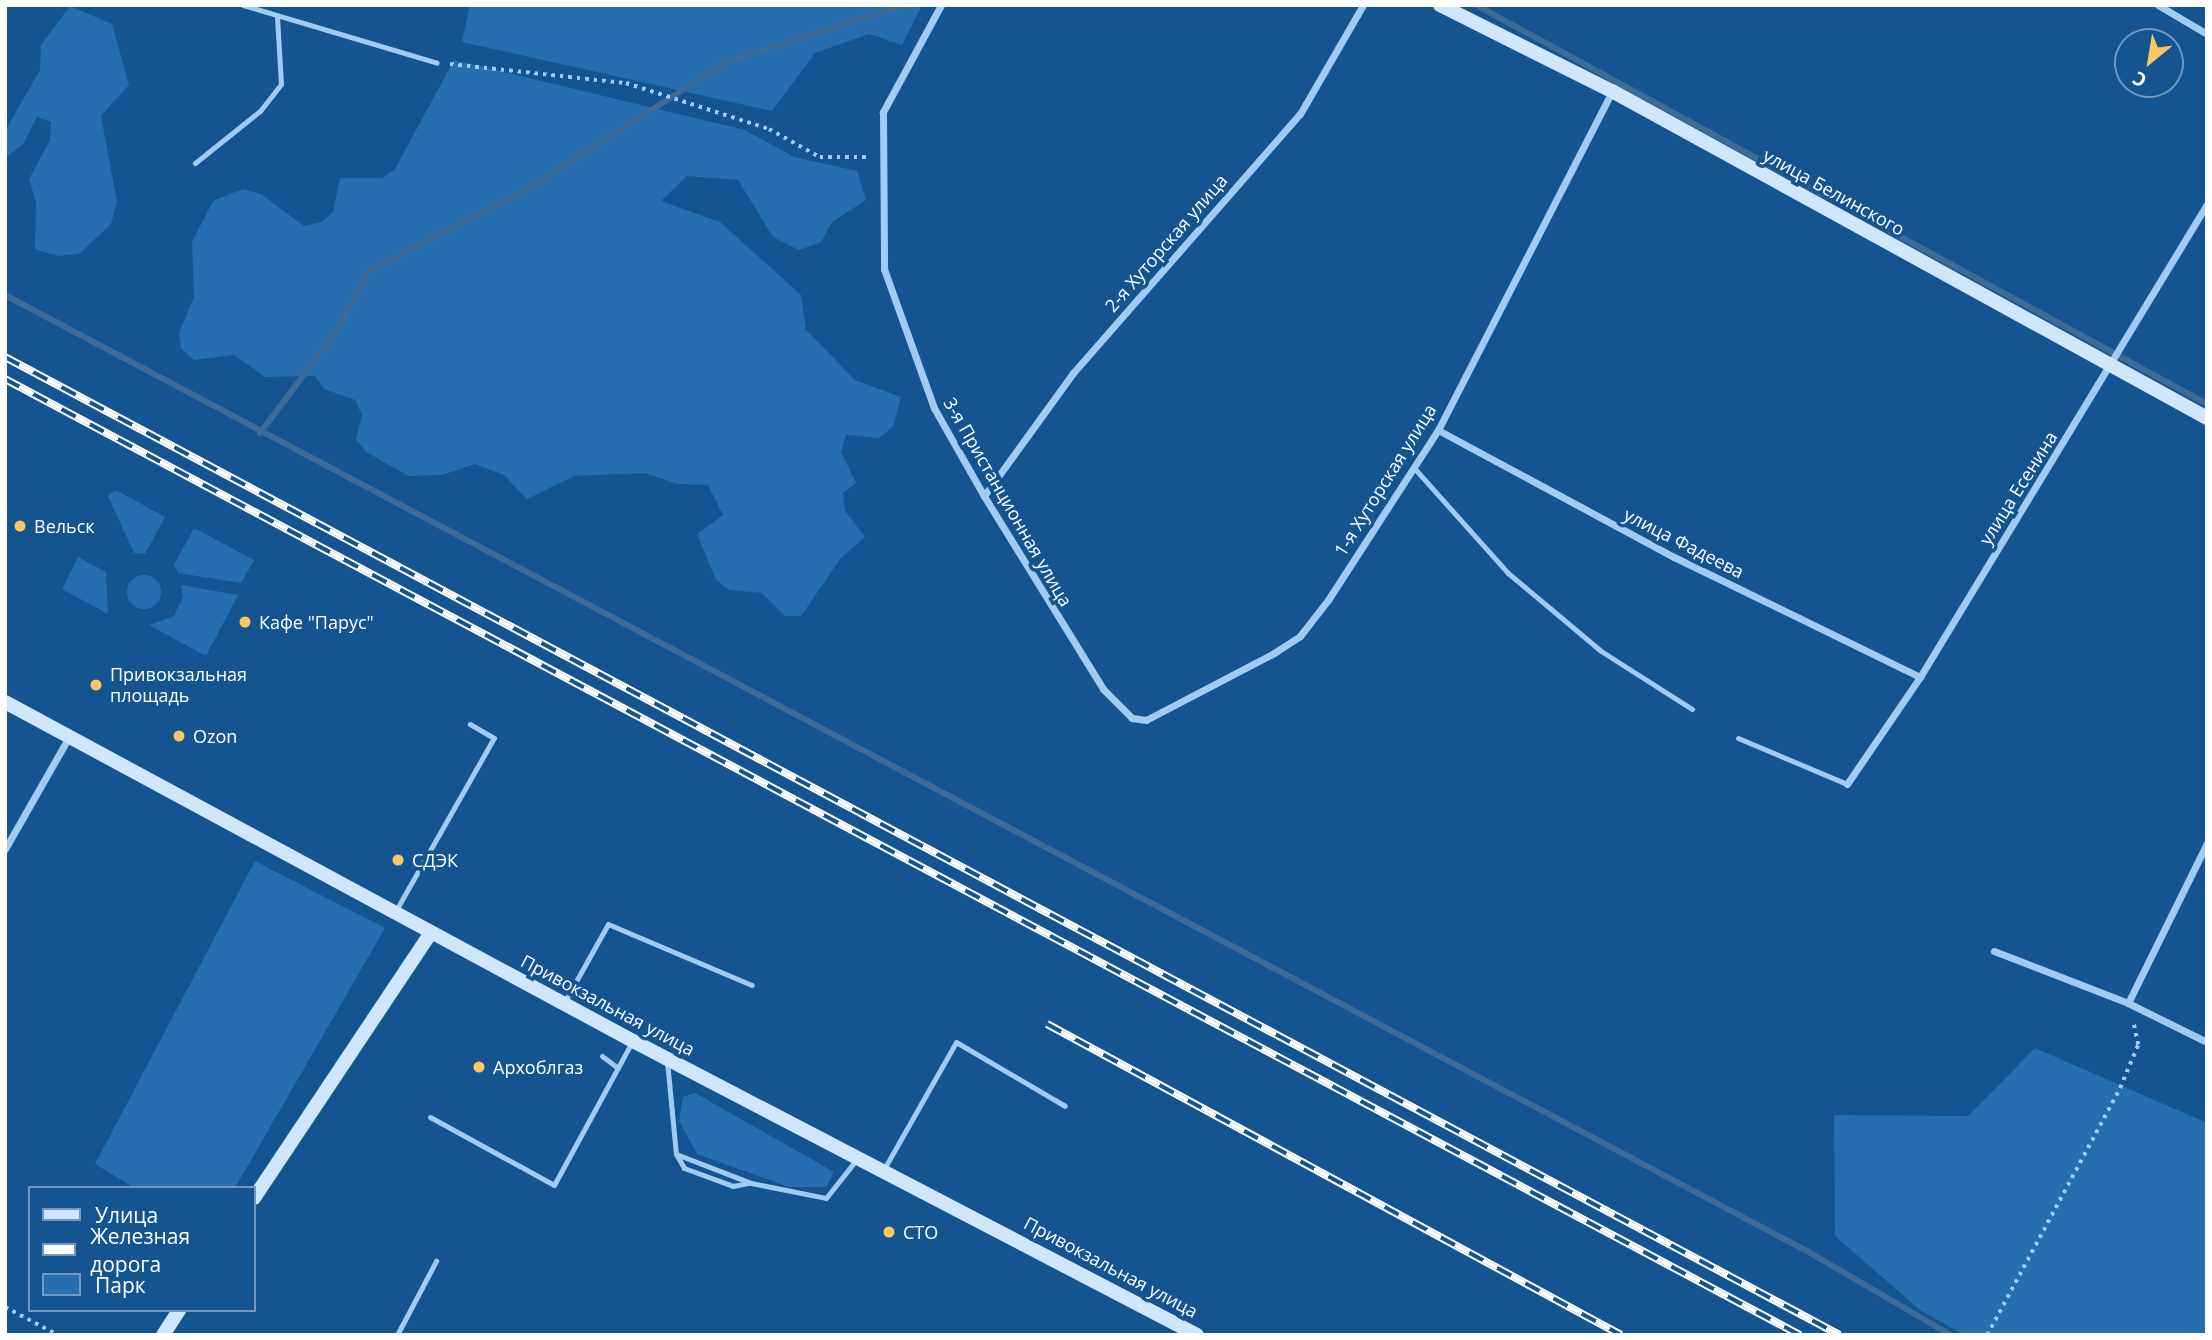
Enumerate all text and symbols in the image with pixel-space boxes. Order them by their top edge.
north arrow [2114,28,2184,98]
text: С [2128,65,2151,94]
street label: улица Белинского [1760,144,1908,240]
street label: 2-я Хуторская улица [1100,170,1232,316]
street label: 3-я Пристанционная улица [939,394,1077,610]
street label: 1-я Хуторская улица [1329,400,1441,560]
street label: улица Есенина [1974,427,2062,549]
street label: улица Фадеева [1620,503,1748,583]
place label: Вельск [34,515,95,537]
marker: Вельск [12,518,28,534]
place label: Кафе "Парус" [259,611,374,633]
marker: Кафе "Парус" [237,614,253,630]
place label: Привокзальная площадь [110,664,247,706]
marker: Привокзальная площадь [88,677,104,693]
place label: Ozon [193,725,237,747]
marker: Ozon [171,728,187,744]
place label: СДЭК [412,849,458,871]
marker: СДЭК [390,852,406,868]
street label: Привокзальная улица [517,950,699,1060]
place label: Архоблгаз [493,1056,583,1078]
marker: Архоблгаз [471,1059,487,1075]
legend [28,1186,256,1312]
text: Улица [95,1201,158,1229]
street label: Привокзальная улица [1020,1212,1202,1322]
place label: СТО [903,1221,938,1243]
text: Железная дорога [90,1222,190,1278]
marker: СТО [881,1224,897,1240]
text: Парк [95,1271,146,1299]

